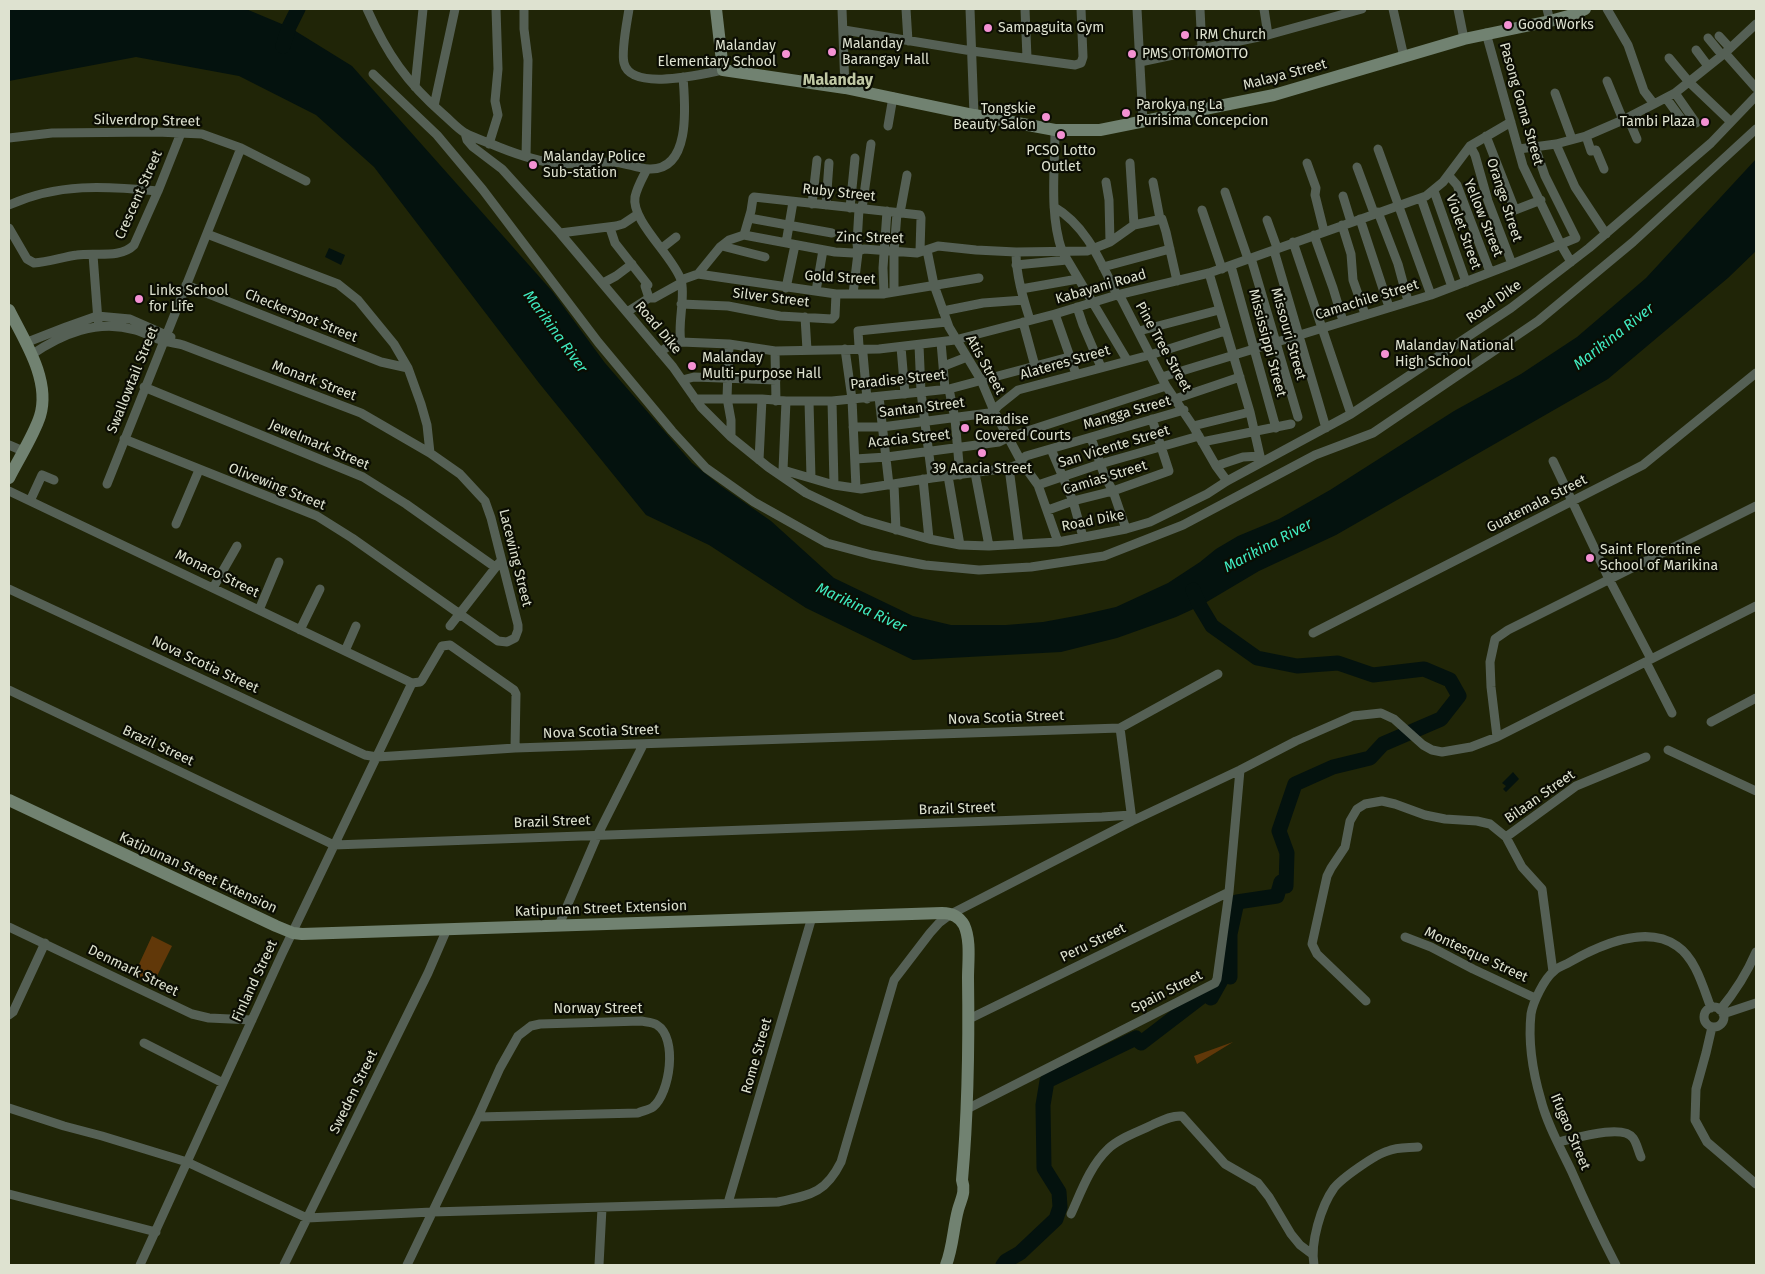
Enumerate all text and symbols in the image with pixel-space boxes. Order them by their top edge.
place label: Good Works [1518,17,1594,33]
marker: Good Works [1502,19,1514,31]
place label: Sampaguita Gym [998,20,1104,36]
marker: Sampaguita Gym [982,22,994,34]
place label: IRM Church [1195,27,1266,43]
marker: IRM Church [1179,29,1191,41]
place label: Malanday Barangay Hall [842,36,929,68]
place label: Malanday Elementary School [658,38,776,70]
street label: Pasong Goma Street [1495,41,1547,167]
marker: Malanday Barangay Hall [826,46,838,58]
place label: PMS OTTOMOTTO [1142,46,1248,62]
marker: Malanday Elementary School [780,48,792,60]
marker: PMS OTTOMOTTO [1126,48,1138,60]
street label: Malaya Street [1241,56,1329,94]
district label: Malanday [803,71,873,91]
place label: Parokya ng La Purisima Concepcion [1136,97,1268,130]
place label: Tongskie Beauty Salon [953,101,1036,134]
marker: Parokya ng La Purisima Concepcion [1120,107,1132,119]
marker: Tongskie Beauty Salon [1040,111,1052,123]
street label: Silverdrop Street [94,112,200,130]
place label: Tambi Plaza [1620,114,1695,130]
marker: Tambi Plaza [1699,116,1711,128]
marker: PCSO Lotto Outlet [1055,129,1067,141]
place label: PCSO Lotto Outlet [1026,143,1096,176]
street label: Crescent Street [112,148,166,242]
place label: Malanday Police Sub-station [543,149,646,182]
street label: Orange Street [1483,156,1525,244]
marker: Malanday Police Sub-station [527,159,539,171]
street label: Yellow Street [1460,177,1506,259]
street label: Ruby Street [802,181,876,205]
street label: Violet Street [1442,192,1484,272]
street label: Zinc Street [836,229,904,247]
street label: Kabayani Road [1054,266,1148,308]
street label: Gold Street [804,268,876,288]
street label: Camachile Street [1313,276,1421,324]
street label: Road Dike [1463,277,1525,327]
place label: Links School for Life [149,283,228,316]
street label: Silver Street [732,285,810,311]
street label: Checkerspot Street [242,286,360,346]
street label: Missouri Street [1267,286,1309,382]
water label: Marikina River [519,287,591,377]
street label: Mississippi Street [1245,287,1289,399]
marker: Links School for Life [133,293,145,305]
street label: Road Dike [631,298,685,358]
street label: Pine Tree Street [1131,299,1195,395]
water label: Marikina River [1570,300,1658,374]
street label: Swallowtail Street [104,324,162,436]
street label: Atis Street [962,332,1008,398]
place label: Malanday National High School [1395,338,1514,371]
street label: Alateres Street [1018,342,1112,384]
marker: Malanday National High School [1379,348,1391,360]
place label: Malanday Multi-purpose Hall [702,350,821,382]
street label: Monark Street [269,357,359,405]
marker: Malanday Multi-purpose Hall [686,360,698,372]
street label: Paradise Street [850,367,946,393]
street label: Mangga Street [1081,392,1173,434]
street label: Santan Street [878,394,966,422]
place label: Paradise Covered Courts [975,412,1071,444]
street label: Jewelmark Street [266,416,372,474]
marker: Paradise Covered Courts [959,422,971,434]
street label: San Vicente Street [1056,422,1172,472]
street label: Acacia Street [867,426,951,452]
marker: 39 Acacia Street [976,447,988,459]
street label: Camias Street [1061,457,1149,499]
street label: Olivewing Street [226,460,328,514]
place label: 39 Acacia Street [932,461,1032,477]
street label: Guatemala Street [1484,472,1590,536]
street label: Road Dike [1060,507,1126,535]
street label: Lacewing Street [495,508,535,608]
water label: Marikina River [1221,515,1315,577]
place label: Saint Florentine School of Marikina [1600,542,1718,574]
street label: Monaco Street [172,546,262,602]
marker: Saint Florentine School of Marikina [1584,552,1596,564]
water label: Marikina River [813,579,909,637]
street label: Nova Scotia Street [149,633,261,697]
street label: Nova Scotia Street [948,708,1064,728]
street label: Brazil Street [120,722,196,770]
street label: Nova Scotia Street [543,722,659,742]
street label: Bilaan Street [1502,767,1578,827]
street label: Brazil Street [918,799,996,819]
street label: Brazil Street [513,812,591,832]
street label: Katipunan Street Extension [116,829,280,917]
street label: Katipunan Street Extension [515,898,687,920]
street label: Peru Street [1058,920,1128,966]
street label: Montesque Street [1422,924,1530,986]
street label: Finland Street [229,937,281,1025]
street label: Denmark Street [85,942,181,1000]
street label: Spain Street [1129,967,1205,1017]
street label: Norway Street [554,1001,642,1017]
street label: Rome Street [738,1016,776,1096]
street label: Sweden Street [326,1047,382,1137]
street label: Ifugao Street [1546,1091,1594,1173]

